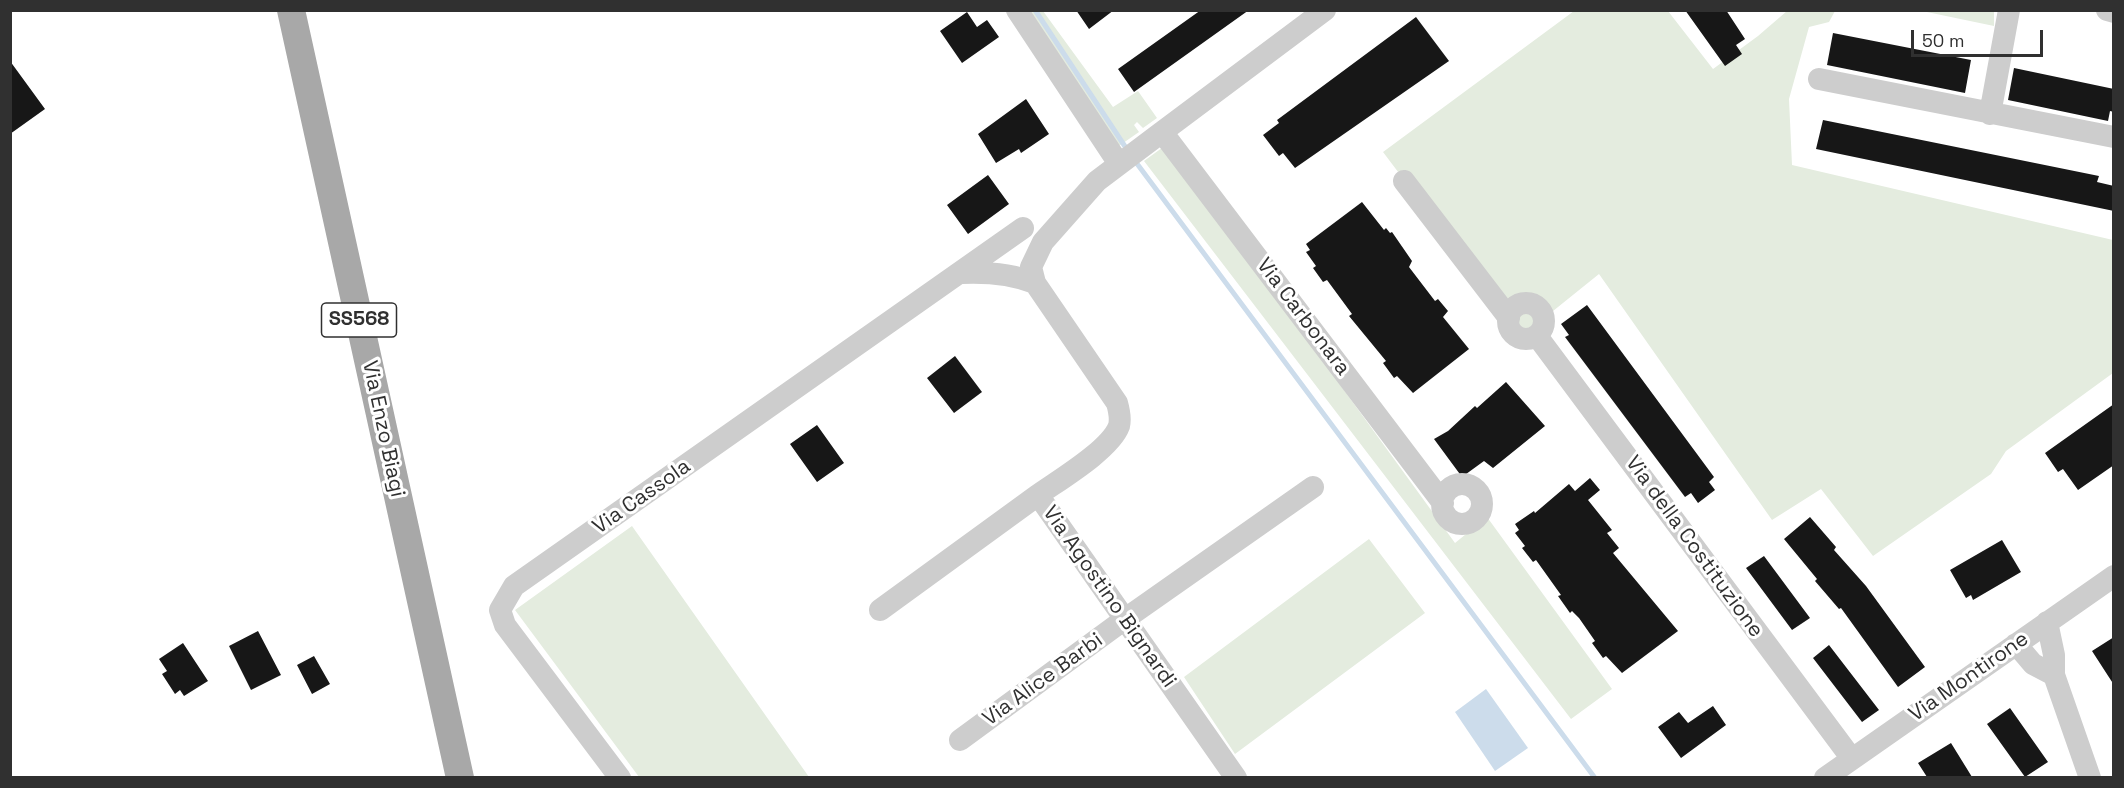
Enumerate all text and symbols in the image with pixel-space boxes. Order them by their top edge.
scale bar [1914,18,2046,56]
text: 50 m [1922,29,1964,52]
street label: Via Carbonara [1251,253,1355,381]
road number: SS568 [322,303,397,337]
street label: Via Enzo Biagi [356,359,410,499]
street label: Via della Costituzione [1620,451,1768,643]
street label: Via Cassola [588,454,696,540]
street label: Via Agostino Bignardi [1037,501,1181,693]
street label: Via Montirone [1904,627,2034,727]
street label: Via Alice Barbi [978,628,1108,732]

